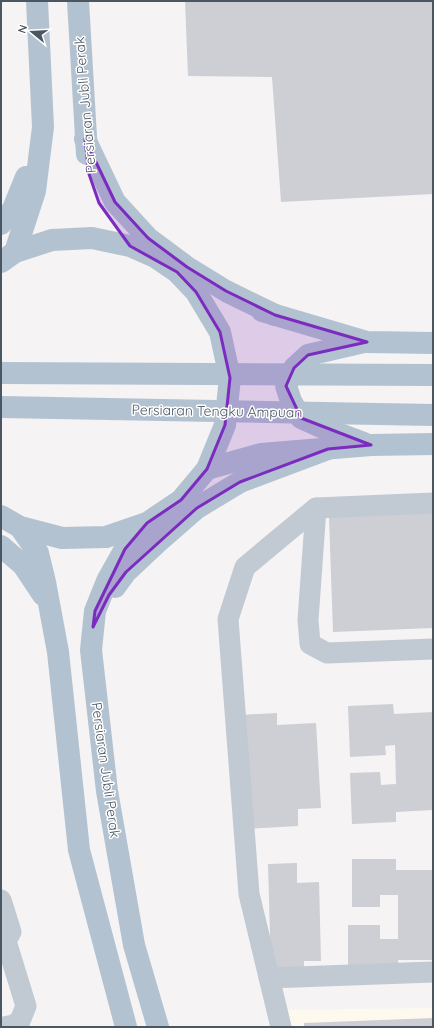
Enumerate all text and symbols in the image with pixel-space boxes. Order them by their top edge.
north arrow [12,12,52,52]
text: N [15,23,30,35]
street label: Persiaran Jubli Perak [70,36,100,174]
street label: Persiaran Tengku Ampuan [131,401,303,421]
street label: Persiaran Jubli Perak [88,701,124,839]

